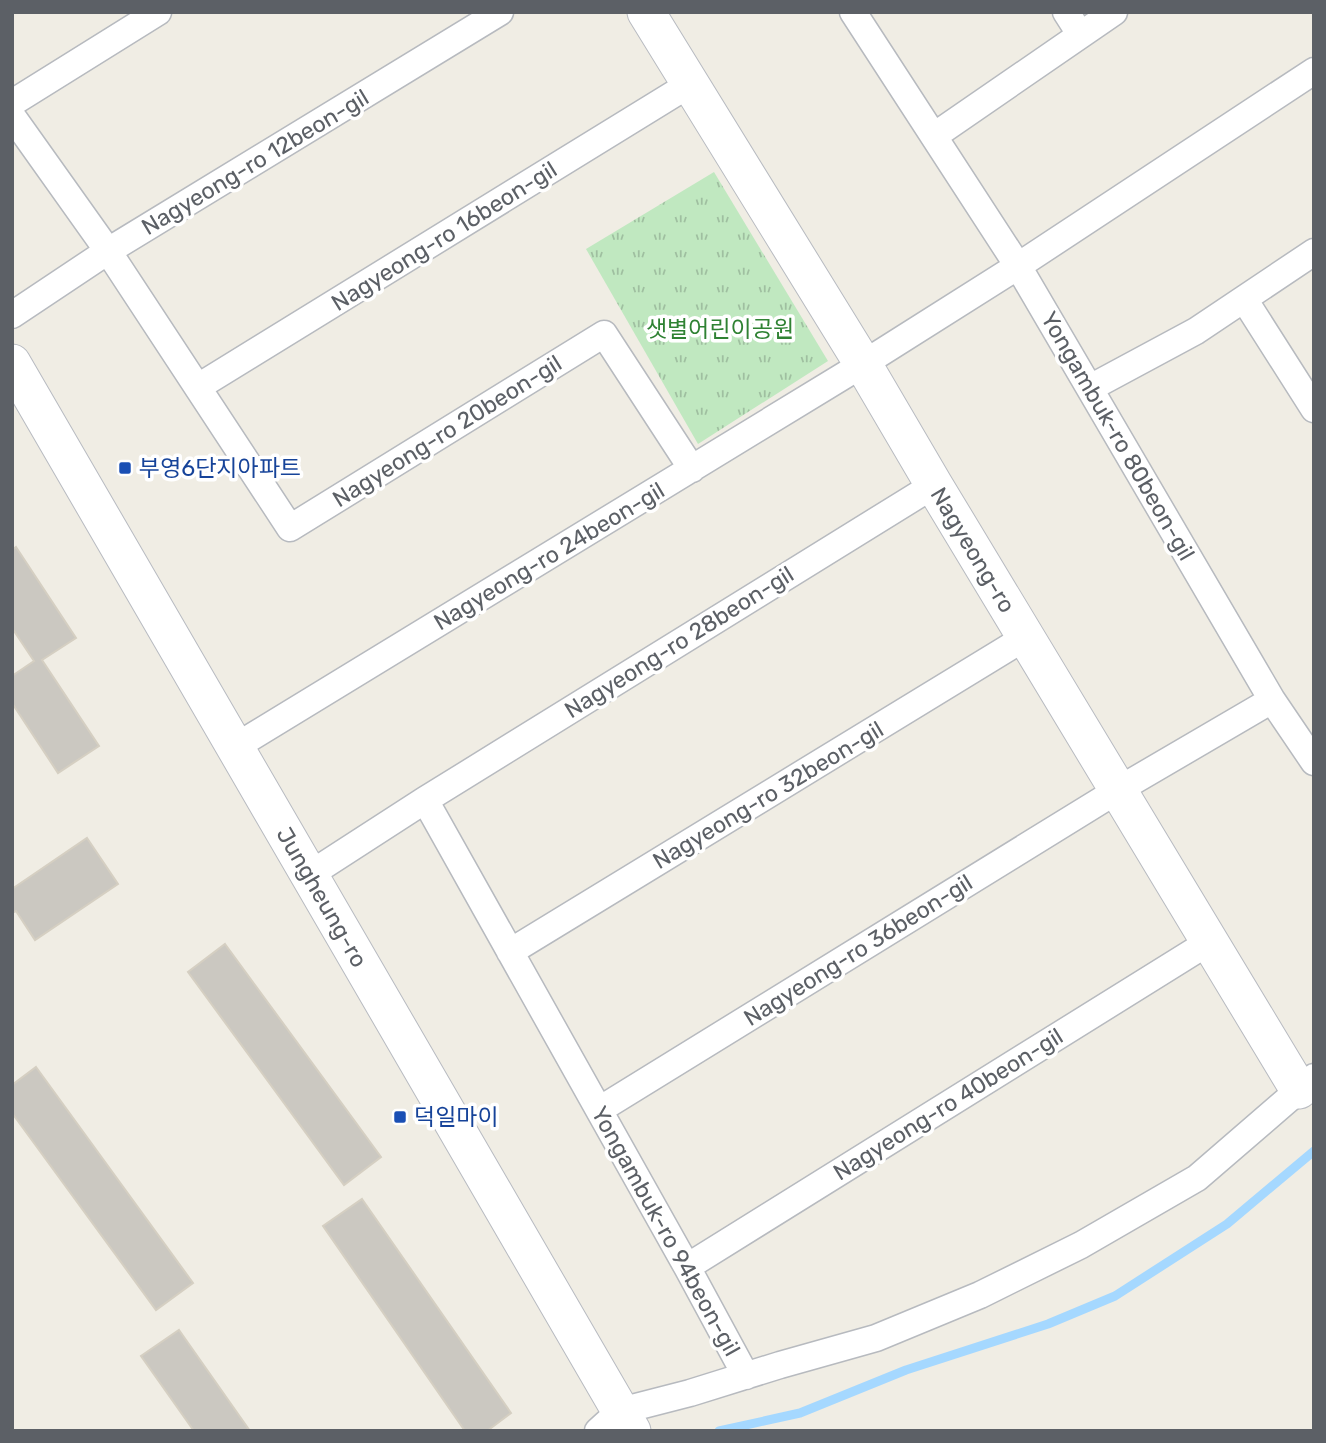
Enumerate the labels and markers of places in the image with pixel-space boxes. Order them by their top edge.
place label: 부영6단지아파트 [139,454,301,482]
marker: 부영6단지아파트 [117,460,133,476]
place label: 덕일마이 [414,1103,499,1131]
marker: 덕일마이 [392,1109,408,1125]

